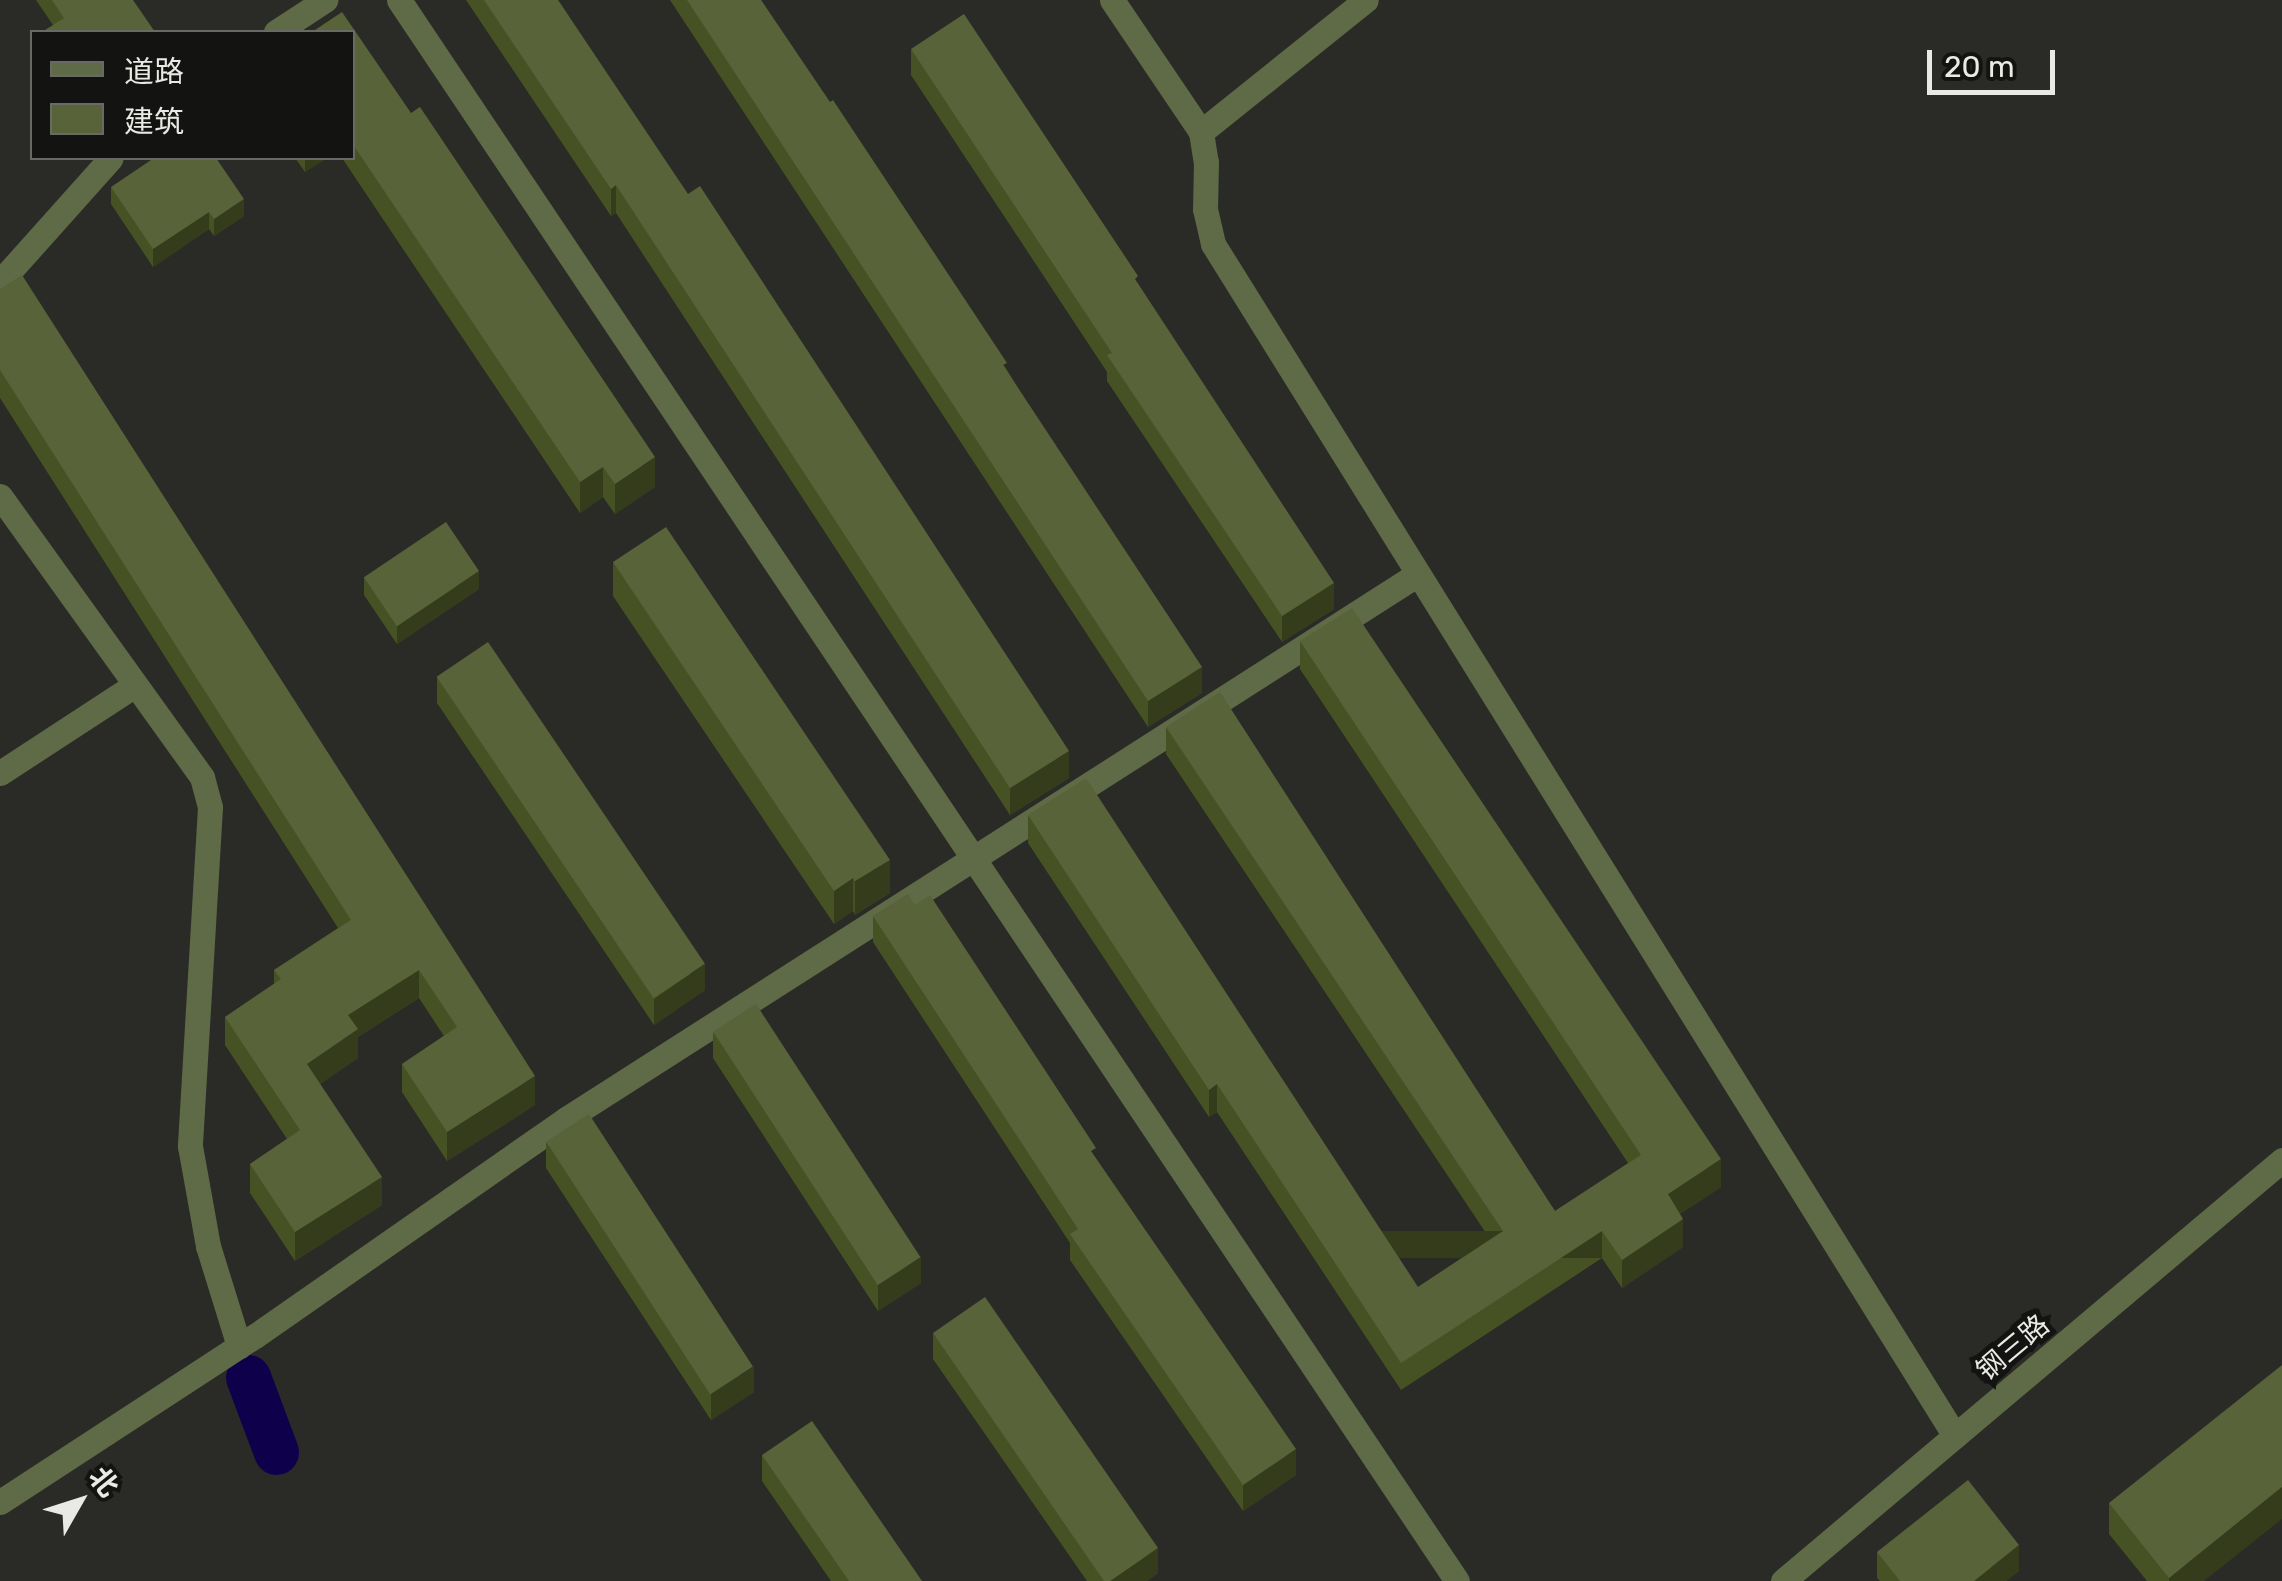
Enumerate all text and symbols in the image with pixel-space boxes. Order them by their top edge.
legend [30,30,355,160]
scale bar [1932,30,2060,92]
text: 20 m [1944,49,2015,85]
text: 道路 [124,54,184,90]
text: 建筑 [124,104,184,140]
street label: 钢三路 [1970,1308,2056,1388]
north arrow [30,1451,130,1551]
text: 北 [82,1461,125,1503]

